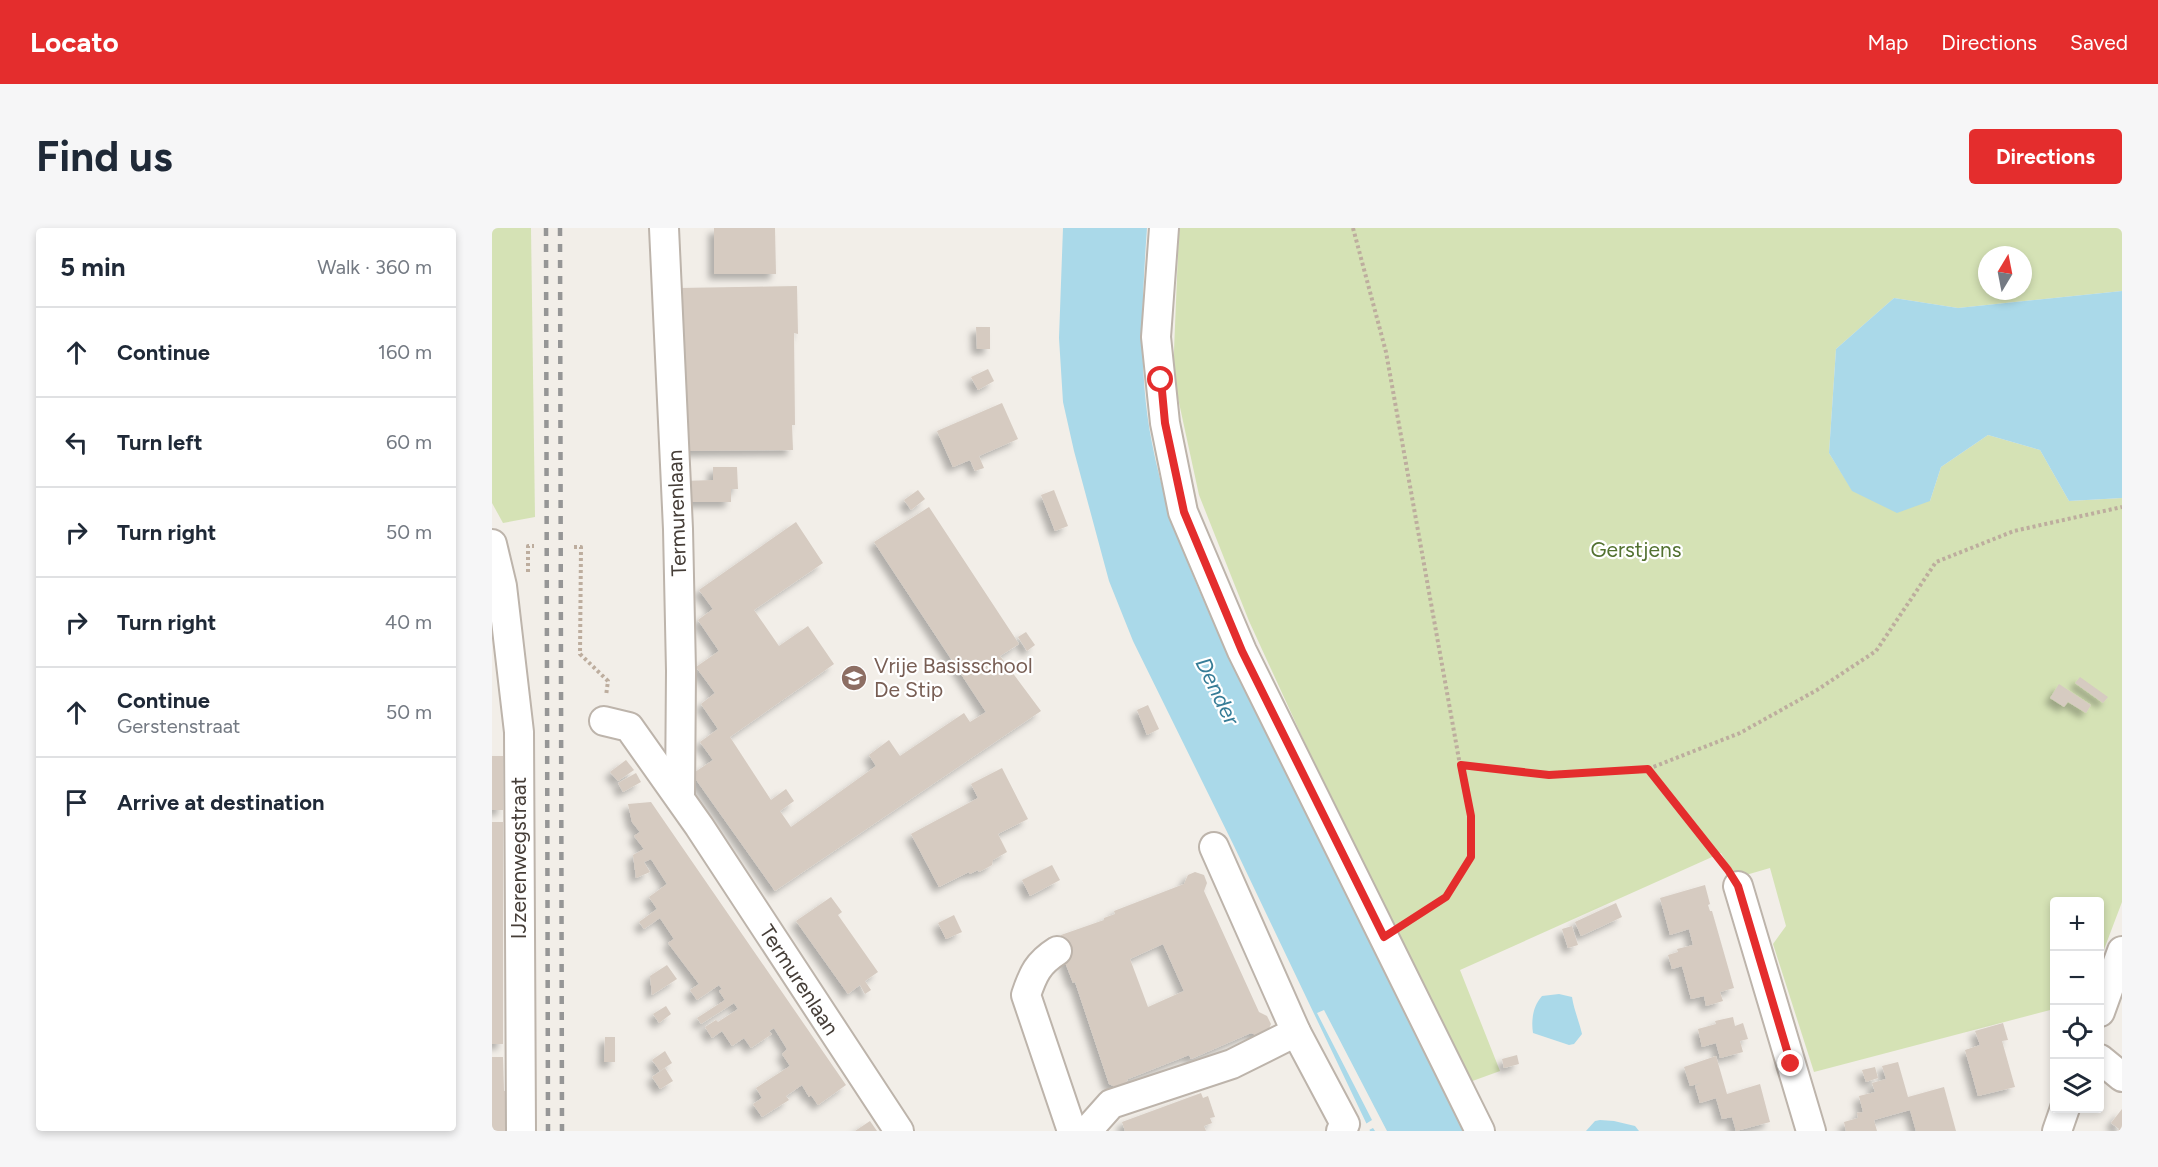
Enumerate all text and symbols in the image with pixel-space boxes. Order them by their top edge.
text: Locato [30,25,119,59]
text: Map [1867,30,1908,55]
text: Directions [1941,30,2037,55]
text: Saved [2070,30,2128,55]
button: Directions [1969,129,2122,184]
text: Find us [36,131,173,182]
north arrow [1978,246,2032,300]
text: 5 min [60,251,126,283]
text: Walk · 360 m [317,255,432,279]
icon: ahead [60,336,93,369]
text: Continue [117,339,210,366]
text: 160 m [378,340,432,364]
route start [1147,366,1173,392]
icon: left [60,426,93,459]
text: Turn left [117,429,203,456]
text: 60 m [386,430,432,454]
street label: Termurenlaan [662,449,691,577]
icon: right [60,516,93,549]
text: Turn right [117,519,216,546]
text: 50 m [386,520,432,544]
park label: Gerstjens [1591,537,1681,562]
icon: right [60,606,93,639]
text: Turn right [117,609,216,636]
text: 40 m [385,610,432,634]
place label: Vrije Basisschool De Stip [874,653,1033,702]
water label: Dender [1190,653,1246,731]
school or university icon: Vrije Basisschool De Stip [839,663,869,693]
text: Continue [117,687,210,714]
icon: ahead [60,696,93,729]
text: 50 m [386,700,432,724]
text: Gerstenstraat [117,714,240,738]
street label: IJzerenwegstraat [506,777,531,939]
icon: arrive [60,786,93,819]
text: Arrive at destination [117,789,325,816]
map controls [2050,897,2104,1113]
button: + [2050,897,2104,951]
street label: Termurenlaan [754,920,844,1040]
button: − [2050,951,2104,1005]
button: locate [2050,1005,2104,1059]
route end [1777,1050,1803,1076]
button: layers [2050,1059,2104,1113]

